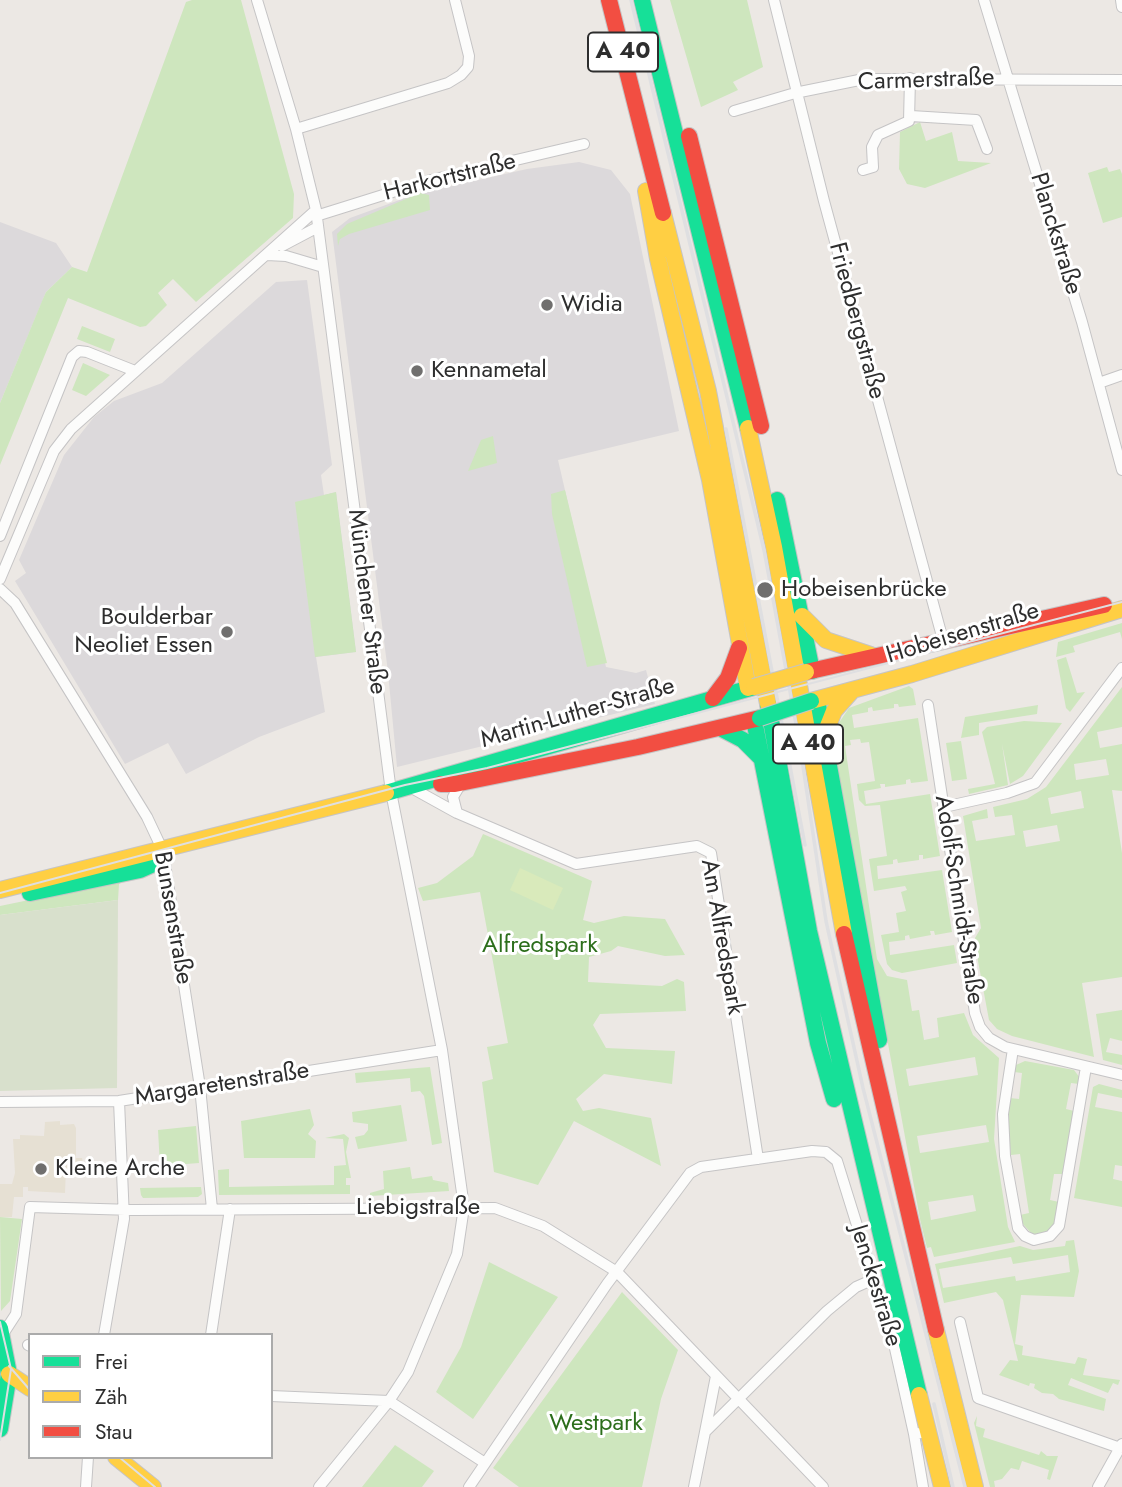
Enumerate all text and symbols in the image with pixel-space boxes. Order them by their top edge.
road number: A 40 [588,32,658,72]
street label: Carmerstraße [857,64,995,98]
street label: Harkortstraße [381,148,519,208]
street label: Planckstraße [1023,170,1087,298]
street label: Friedbergstraße [821,240,891,402]
place label: Widia [561,291,622,319]
marker: Widia [539,297,555,313]
place label: Kennametal [431,357,547,385]
marker: Kennametal [409,363,425,379]
street label: Münchener Straße [340,508,392,696]
place label: Hobeisenbrücke [781,576,947,604]
marker: Hobeisenbrücke [755,580,775,600]
street label: Hobeisenstraße [883,597,1043,671]
place label: Boulderbar Neoliet Essen [74,604,213,660]
marker: Boulderbar Neoliet Essen [219,624,235,640]
street label: Martin-Luther-Straße [478,673,678,755]
road number: A 40 [773,724,843,764]
street label: Adolf-Schmidt-Straße [927,793,989,1007]
street label: Bunsenstraße [146,849,198,987]
street label: Am Alfredspark [693,857,749,1017]
park label: Alfredspark [482,932,598,960]
street label: Margaretenstraße [133,1057,311,1113]
place label: Kleine Arche [55,1155,185,1183]
marker: Kleine Arche [33,1161,49,1177]
street label: Liebigstraße [356,1194,480,1222]
street label: Jenckestraße [843,1222,907,1350]
legend [28,1333,273,1459]
text: Frei [95,1347,128,1377]
text: Zäh [95,1382,128,1412]
park label: Westpark [549,1410,643,1438]
text: Stau [95,1417,133,1447]

